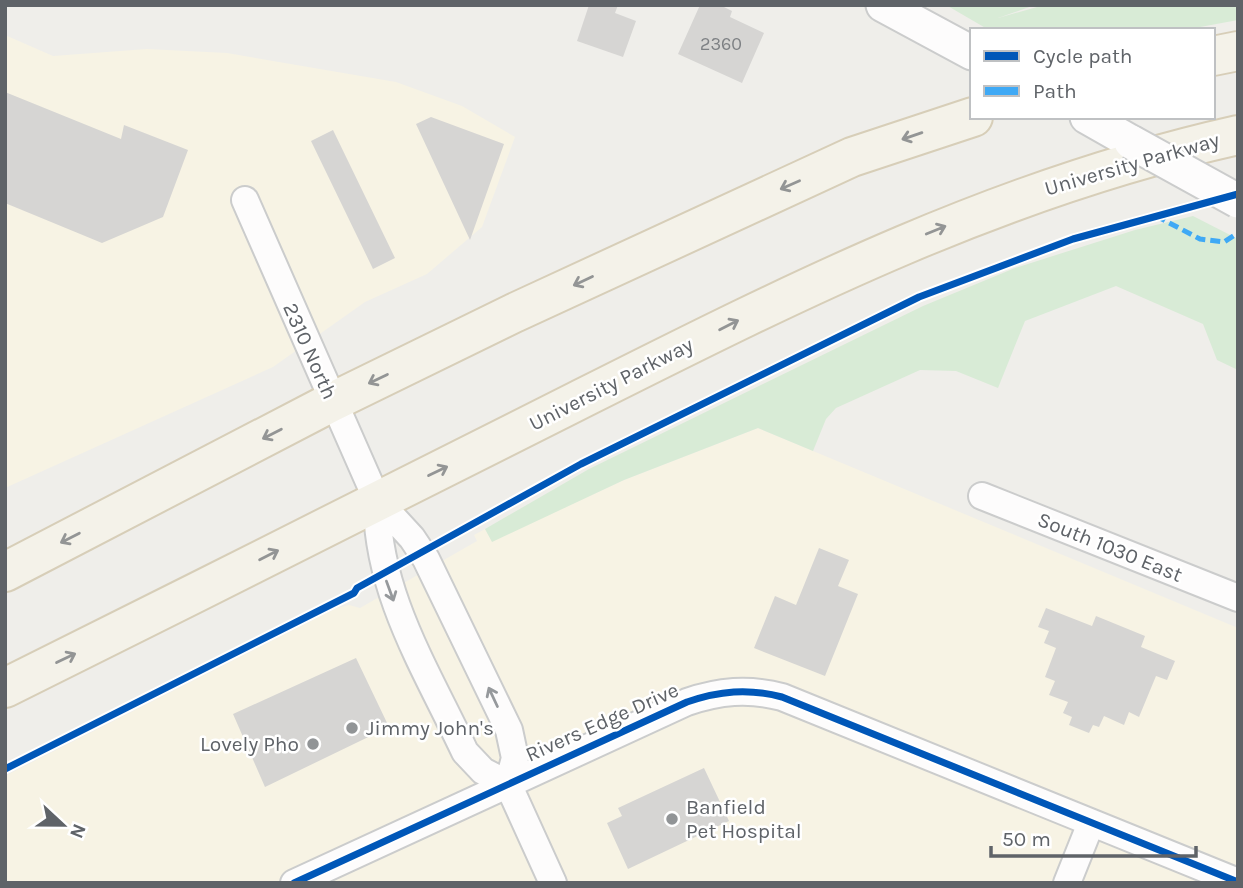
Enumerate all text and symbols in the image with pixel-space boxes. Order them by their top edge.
legend [970,28,1215,119]
house number: 2360 [700,33,742,55]
text: Cycle path [1033,44,1133,68]
text: Path [1033,79,1077,103]
street label: University Parkway [1042,128,1222,200]
one-way arrow [902,131,924,144]
one-way arrow [779,179,801,192]
one-way arrow [924,223,946,236]
one-way arrow [573,274,594,288]
street label: 2310 North [278,299,342,403]
one-way arrow [718,317,739,331]
street label: University Parkway [525,332,697,436]
one-way arrow [368,373,389,387]
one-way arrow [262,428,283,441]
one-way arrow [427,463,448,477]
street label: South 1030 East [1034,507,1186,587]
one-way arrow [60,532,81,546]
one-way arrow [259,548,279,562]
one-way arrow [385,580,397,602]
one-way arrow [55,650,76,664]
street label: Rivers Edge Drive [522,677,682,767]
one-way arrow [486,687,499,708]
place label: Jimmy John's [366,716,494,740]
marker: Jimmy John's [344,720,360,736]
place label: Lovely Pho [200,732,299,756]
marker: Lovely Pho [305,736,321,752]
north arrow [28,790,98,860]
place label: Banfield Pet Hospital [686,795,802,843]
marker: Banfield Pet Hospital [664,811,680,827]
scale bar [991,814,1196,858]
text: N [65,821,91,841]
text: 50 m [1002,827,1051,851]

